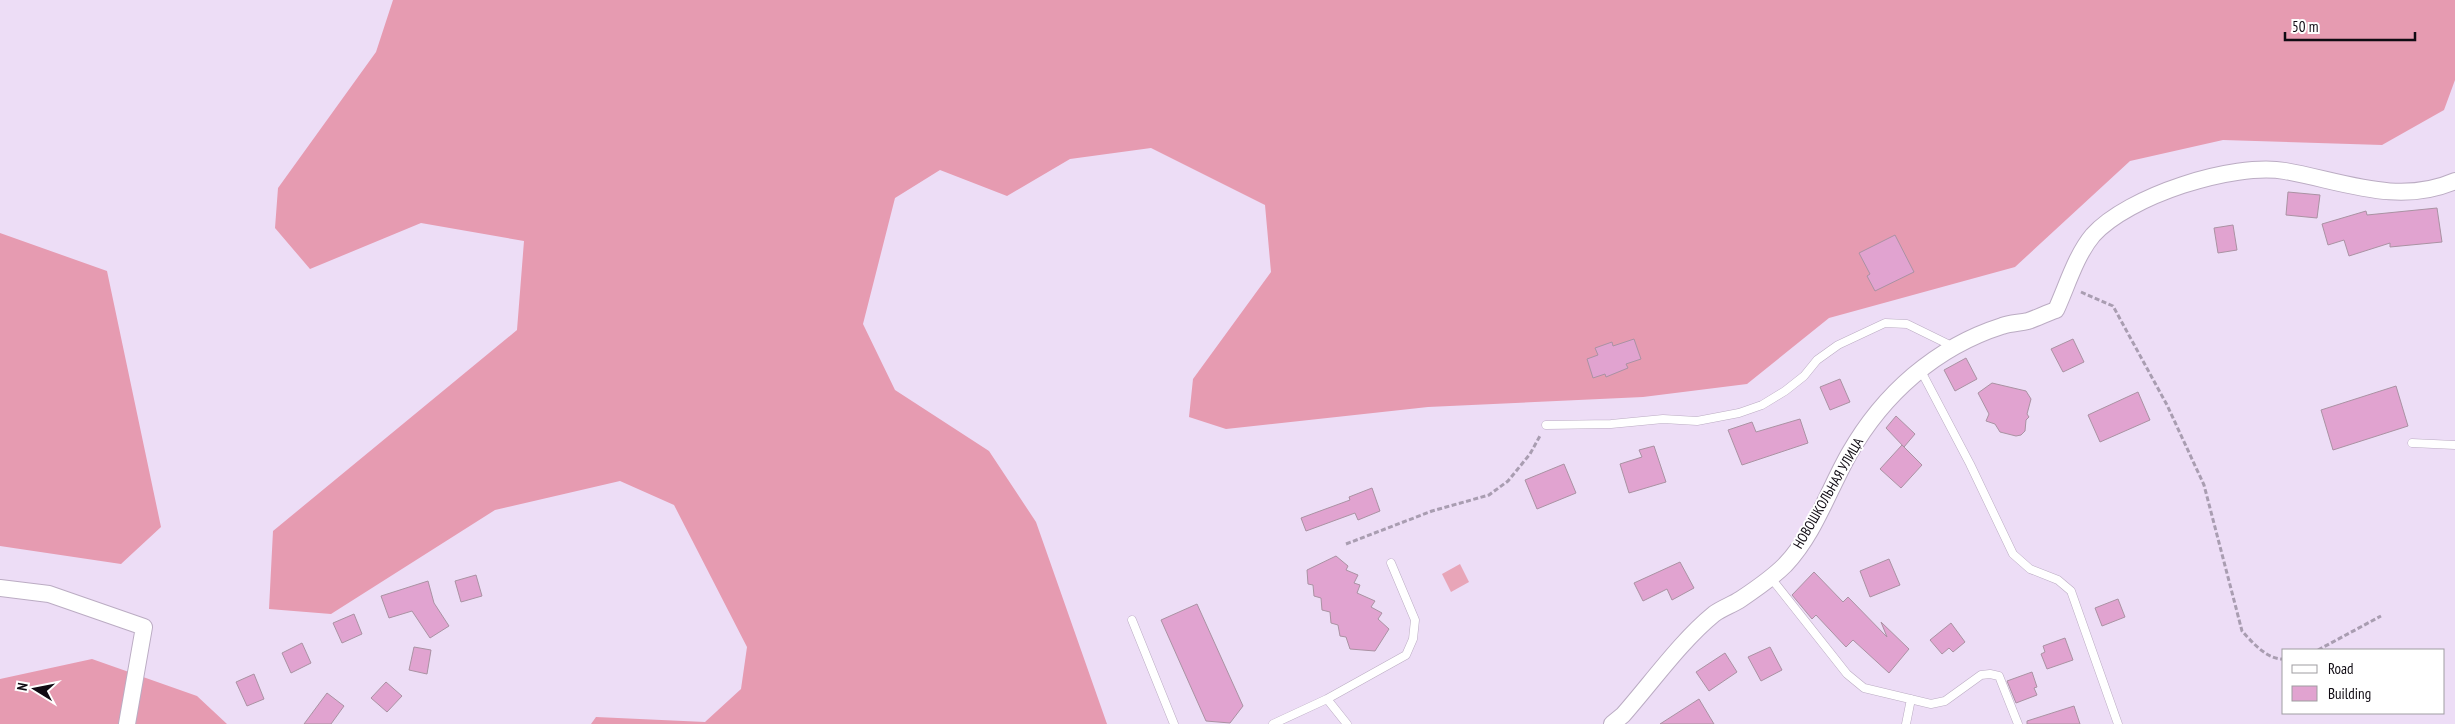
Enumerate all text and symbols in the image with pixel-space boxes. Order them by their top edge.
scale bar [2285,10,2415,42]
text: 50 m [2292,17,2318,36]
street label: НОВОШКОЛЬНАЯ УЛИЦА [1789,434,1867,552]
legend [2282,649,2445,714]
text: Road [2328,659,2354,678]
north arrow [10,664,60,714]
text: N [13,681,32,692]
text: Building [2328,684,2371,703]

